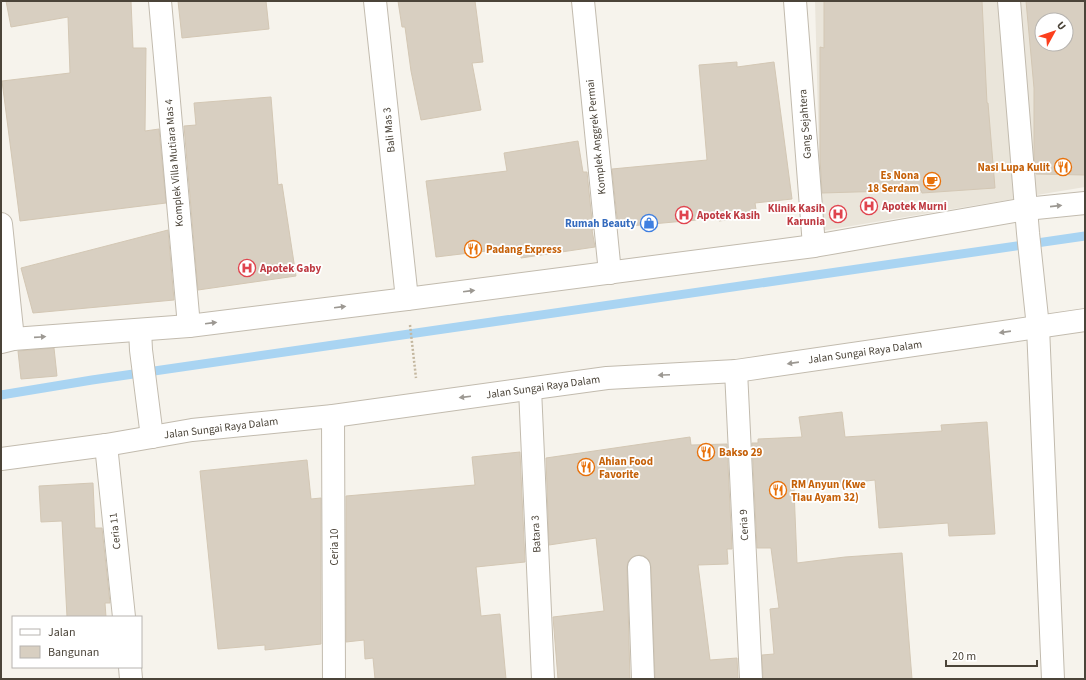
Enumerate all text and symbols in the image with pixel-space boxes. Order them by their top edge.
north arrow [1034,12,1074,52]
text: U [1053,18,1069,34]
street label: Komplek Anggrek Permai [582,79,610,195]
street label: Gang Sejahtera [795,89,815,159]
street label: Komplek Villa Mutiara Mas 4 [161,98,187,227]
street label: Bali Mas 3 [379,107,399,153]
restaurant icon: Nasi Lupa Kulit [1053,157,1073,177]
place label: Nasi Lupa Kulit [977,160,1051,175]
place label: Es Nona 18 Serdam [868,168,919,196]
cafe icon: Es Nona 18 Serdam [922,171,942,191]
hospital icon: Apotek Murni [859,196,879,216]
place label: Apotek Murni [881,199,947,214]
place label: Klinik Kasih Karunia [768,201,825,229]
one-way arrow [1050,203,1062,209]
hospital icon: Klinik Kasih Karunia [828,204,848,224]
hospital icon: Apotek Kasih [674,205,694,225]
place label: Apotek Kasih [696,208,760,223]
shop icon: Rumah Beauty [639,213,659,233]
place label: Rumah Beauty [565,216,636,231]
restaurant icon: Padang Express [463,239,483,259]
place label: Padang Express [486,242,562,257]
hospital icon: Apotek Gaby [237,258,257,278]
place label: Apotek Gaby [259,261,321,276]
one-way arrow [463,288,475,294]
one-way arrow [334,304,346,310]
one-way arrow [205,320,217,326]
one-way arrow [999,329,1011,335]
one-way arrow [34,334,46,341]
street label: Jalan Sungai Raya Dalam [807,337,923,367]
one-way arrow [787,360,799,366]
one-way arrow [658,371,670,378]
street label: Jalan Sungai Raya Dalam [485,372,601,402]
one-way arrow [459,394,471,400]
street label: Jalan Sungai Raya Dalam [163,414,279,442]
restaurant icon: Bakso 29 [696,442,716,462]
place label: Bakso 29 [719,445,762,460]
place label: Ahian Food Favorite [598,454,653,482]
restaurant icon: Ahian Food Favorite [576,457,596,477]
place label: RM Anyun (Kwe Tiau Ayam 32) [791,477,866,505]
restaurant icon: RM Anyun (Kwe Tiau Ayam 32) [768,480,788,500]
street label: Ceria 9 [736,509,752,541]
street label: Ceria 11 [106,512,124,550]
street label: Batara 3 [528,515,544,553]
street label: Ceria 10 [327,529,342,565]
legend [12,616,142,668]
text: Jalan [48,624,75,641]
scale bar [946,642,1037,668]
text: Bangunan [48,644,99,661]
text: 20 m [952,648,976,665]

